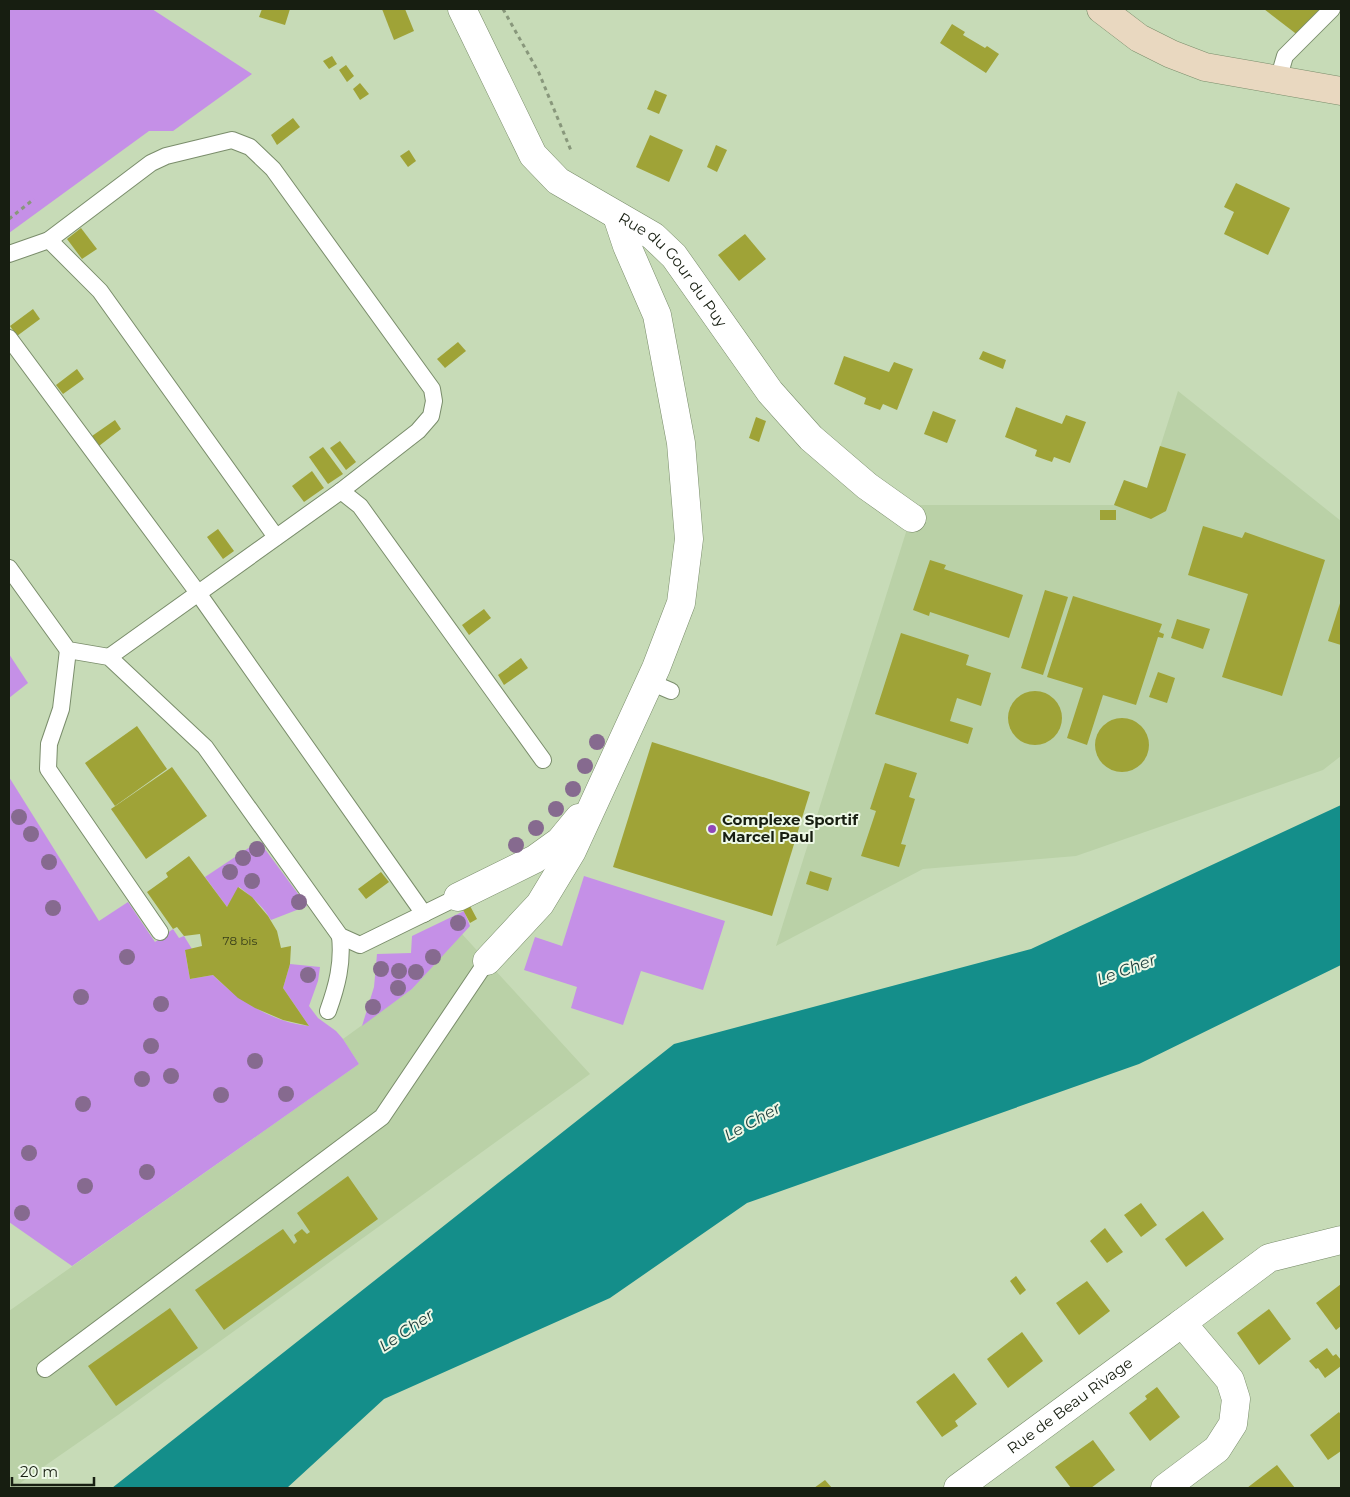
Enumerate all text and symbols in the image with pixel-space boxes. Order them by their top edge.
street label: Rue du Gour du Puy [615,208,732,331]
place label: Complexe Sportif Marcel Paul [722,810,859,846]
marker: Complexe Sportif Marcel Paul [706,823,718,835]
house number: 78 bis [223,933,258,948]
water label: Le Cher [1094,950,1159,989]
water label: Le Cher [721,1098,784,1145]
water label: Le Cher [375,1305,438,1356]
street label: Rue de Beau Rivage [1003,1353,1136,1458]
scale bar [12,1454,95,1486]
text: 20 m [20,1462,58,1481]

